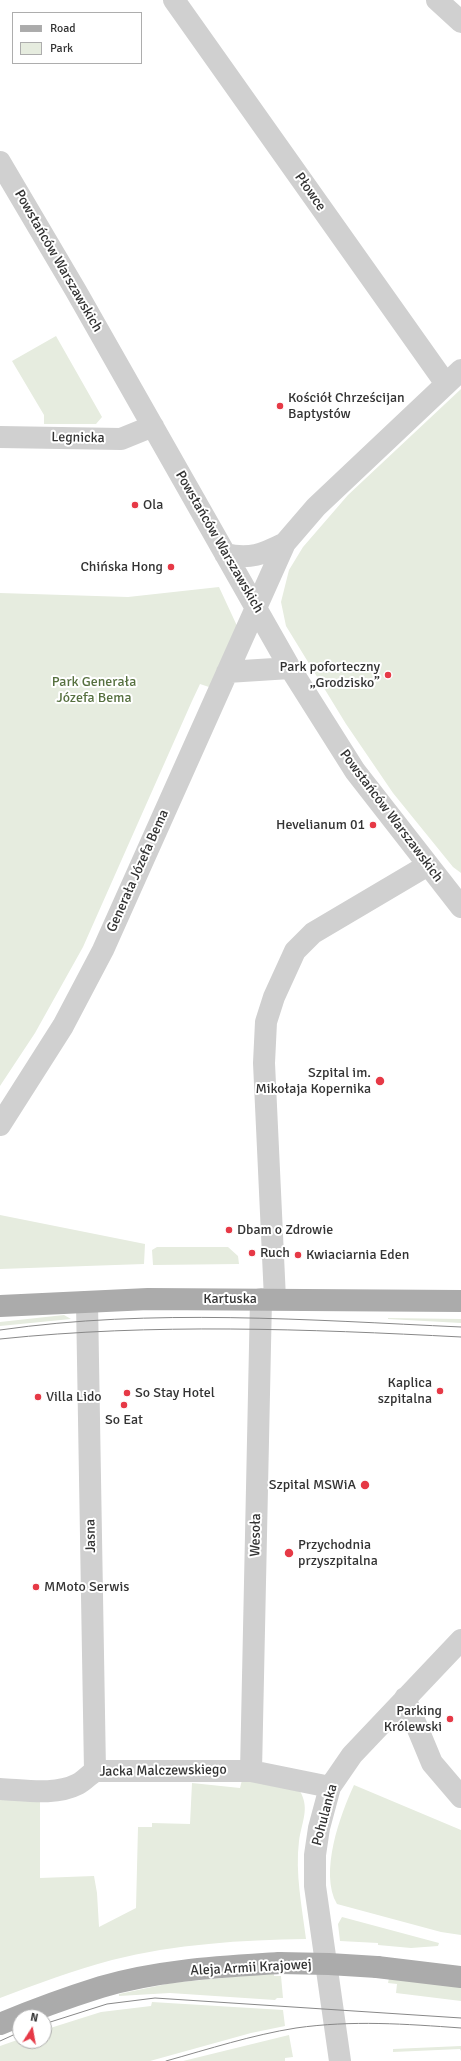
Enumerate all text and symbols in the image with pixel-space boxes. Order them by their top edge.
legend [12,12,142,64]
text: Road [50,21,76,36]
text: Park [50,41,73,56]
street label: Płowce [291,169,329,215]
street label: Powstańców Warszawskich [10,187,106,335]
place label: Kościół Chrześcijan Baptystów [288,390,405,422]
marker: Kościół Chrześcijan Baptystów [275,401,285,411]
street label: Legnicka [51,429,105,447]
street label: Powstańców Warszawskich [171,468,267,616]
place label: Ola [143,497,163,513]
marker: Ola [130,500,140,510]
place label: Chińska Hong [80,559,163,575]
marker: Chińska Hong [166,562,176,572]
place label: Park poforteczny „Grodzisko” [280,659,380,692]
marker: Park poforteczny „Grodzisko” [383,670,393,680]
park label: Park Generała Józefa Bema [52,674,136,706]
street label: Powstańców Warszawskich [336,746,446,886]
street label: Generała Józefa Bema [103,807,173,935]
place label: Hevelianum 01 [276,817,365,833]
marker: Hevelianum 01 [368,820,378,830]
place label: Szpital im. Mikołaja Kopernika [255,1065,371,1098]
marker: Szpital im. Mikołaja Kopernika [374,1075,386,1087]
place label: Dbam o Zdrowie [237,1222,333,1238]
marker: Dbam o Zdrowie [224,1225,234,1235]
place label: Ruch [260,1245,290,1261]
place label: Kwiaciarnia Eden [306,1247,409,1263]
marker: Ruch [247,1248,257,1258]
marker: Kwiaciarnia Eden [293,1250,303,1260]
street label: Kartuska [203,1291,257,1307]
place label: Kaplica szpitalna [378,1375,432,1408]
place label: So Stay Hotel [135,1385,215,1401]
marker: Kaplica szpitalna [435,1386,445,1396]
marker: So Stay Hotel [122,1388,132,1398]
place label: Villa Lido [46,1389,102,1405]
marker: Villa Lido [33,1392,43,1402]
marker: So Eat [119,1400,129,1410]
place label: So Eat [105,1412,143,1428]
place label: Szpital MSWiA [269,1477,356,1493]
marker: Szpital MSWiA [359,1479,371,1491]
street label: Wesoła [247,1513,265,1557]
street label: Jasna [82,1519,100,1553]
place label: Przychodnia przyszpitalna [298,1537,378,1570]
marker: Przychodnia przyszpitalna [283,1547,295,1559]
place label: MMoto Serwis [44,1579,129,1595]
marker: MMoto Serwis [31,1582,41,1592]
place label: Parking Królewski [384,1703,442,1736]
marker: Parking Królewski [445,1714,455,1724]
street label: Jacka Malczewskiego [99,1761,227,1781]
street label: Pohulanka [309,1782,341,1848]
street label: Aleja Armii Krajowej [190,1956,312,1980]
north arrow [12,2009,52,2049]
text: N [29,2011,39,2025]

